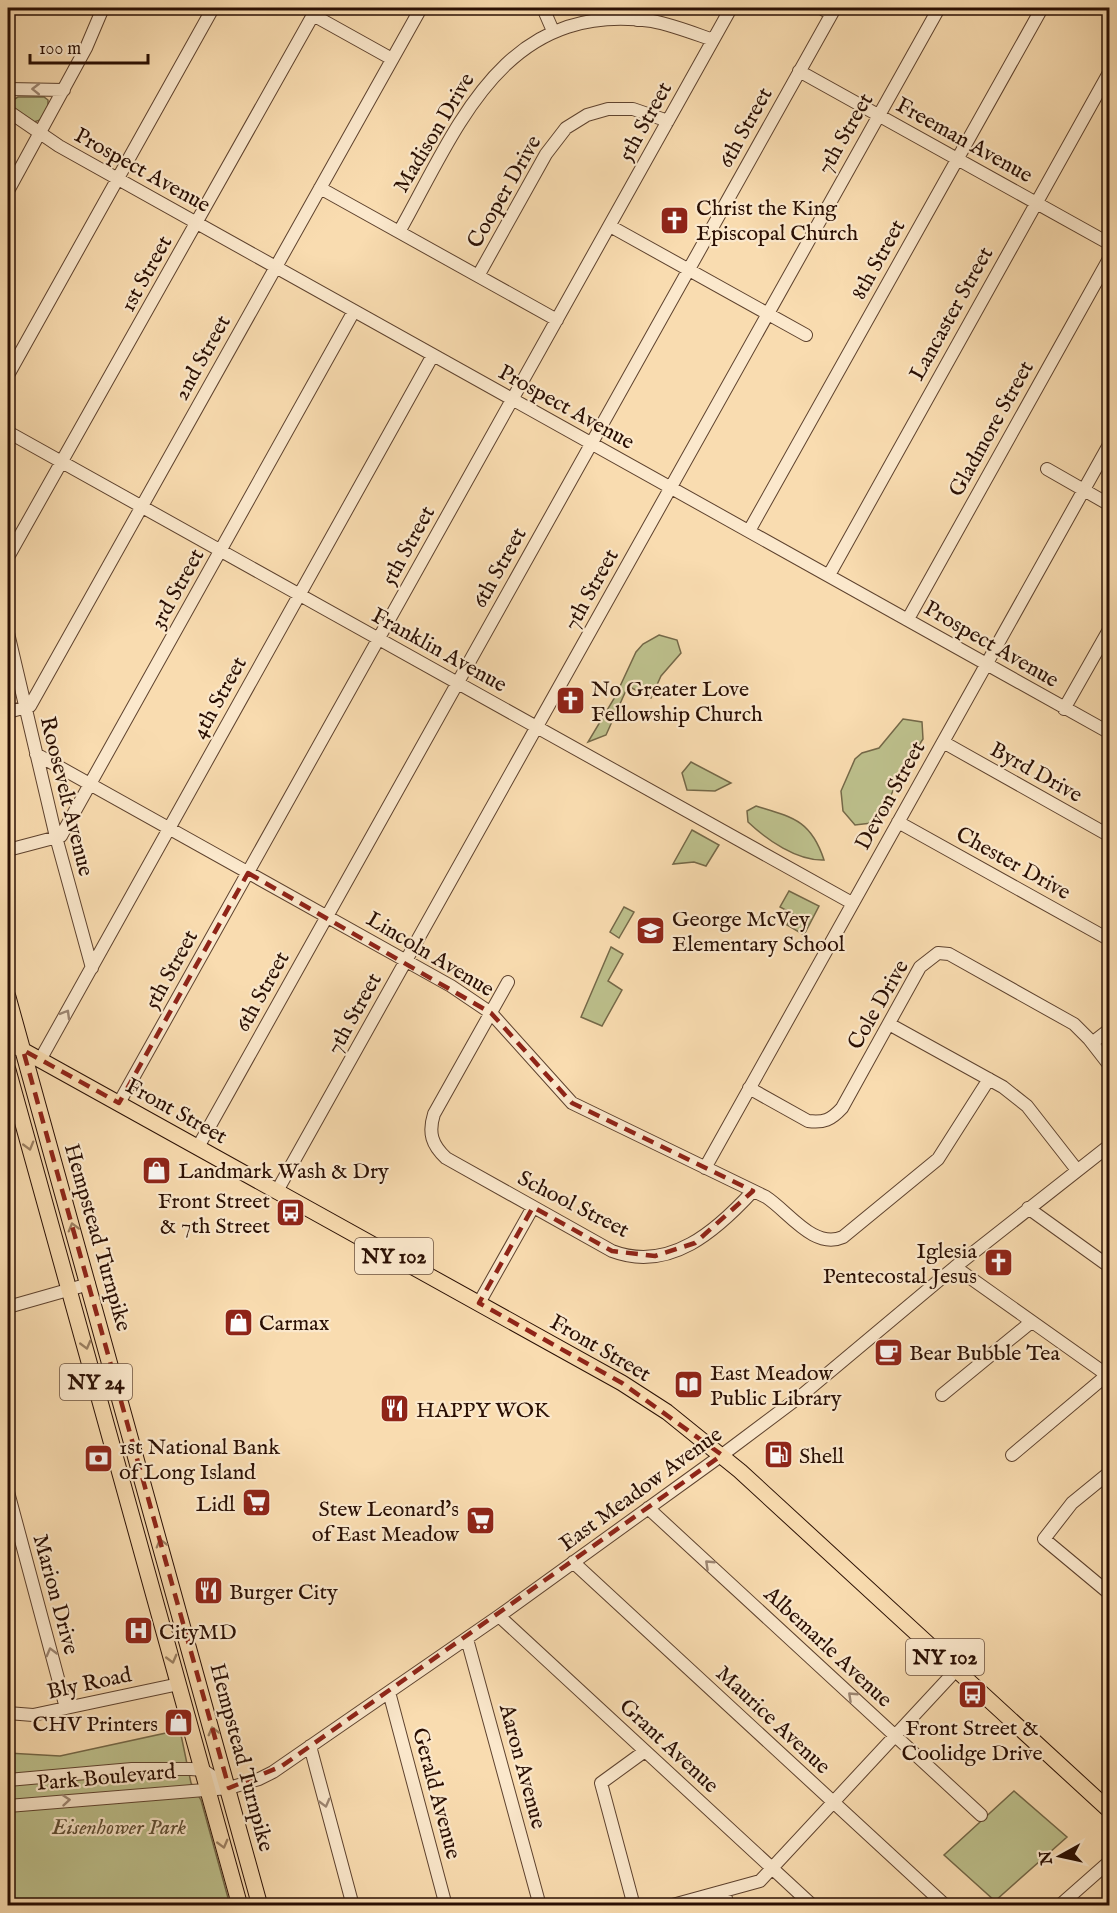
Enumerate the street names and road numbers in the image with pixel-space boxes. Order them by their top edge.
street label: Madison Drive [388,68,482,198]
street label: 5th Street [612,77,679,167]
street label: 6th Street [712,82,780,173]
street label: 7th Street [811,88,880,180]
street label: Freeman Avenue [891,92,1037,190]
street label: Prospect Avenue [69,122,215,220]
street label: Cooper Drive [461,131,548,253]
street label: 8th Street [845,215,912,305]
street label: 1st Street [114,231,179,317]
street label: Lancaster Street [903,242,1000,386]
street label: 2nd Street [168,310,238,406]
street label: Gladmore Street [943,356,1041,502]
street label: Prospect Avenue [493,359,639,457]
street label: 5th Street [375,501,442,591]
street label: 6th Street [466,522,534,613]
street label: 3rd Street [144,544,211,634]
street label: 7th Street [558,544,626,636]
street label: Prospect Avenue [918,595,1064,695]
street label: Franklin Avenue [366,602,512,699]
street label: 4th Street [186,652,254,744]
street label: Roosevelt Avenue [33,714,99,879]
street label: Devon Street [849,736,932,855]
street label: Byrd Drive [985,736,1087,810]
street label: Chester Drive [951,821,1075,907]
street label: Lincoln Avenue [361,906,499,1004]
street label: 5th Street [138,925,205,1015]
street label: 6th Street [229,946,297,1037]
street label: Cole Drive [842,955,916,1055]
street label: 7th Street [321,968,389,1060]
street label: Front Street [120,1072,232,1151]
street label: Hempstead Turnpike [57,1141,137,1335]
street label: School Street [513,1165,634,1245]
road number: NY 102 [355,1238,433,1274]
street label: Front Street [544,1309,656,1389]
road number: NY 24 [60,1364,132,1400]
street label: East Meadow Avenue [554,1421,728,1558]
street label: Marion Drive [26,1531,85,1658]
street label: Albemarle Avenue [757,1580,898,1714]
road number: NY 102 [906,1639,984,1675]
street label: Hempstead Turnpike [202,1660,280,1855]
street label: Maurice Avenue [709,1660,836,1781]
street label: Bly Road [45,1661,134,1707]
street label: Grant Avenue [613,1693,724,1800]
street label: Aaron Avenue [492,1700,552,1832]
street label: Gerald Avenue [405,1725,467,1862]
street label: Park Boulevard [36,1758,177,1798]

